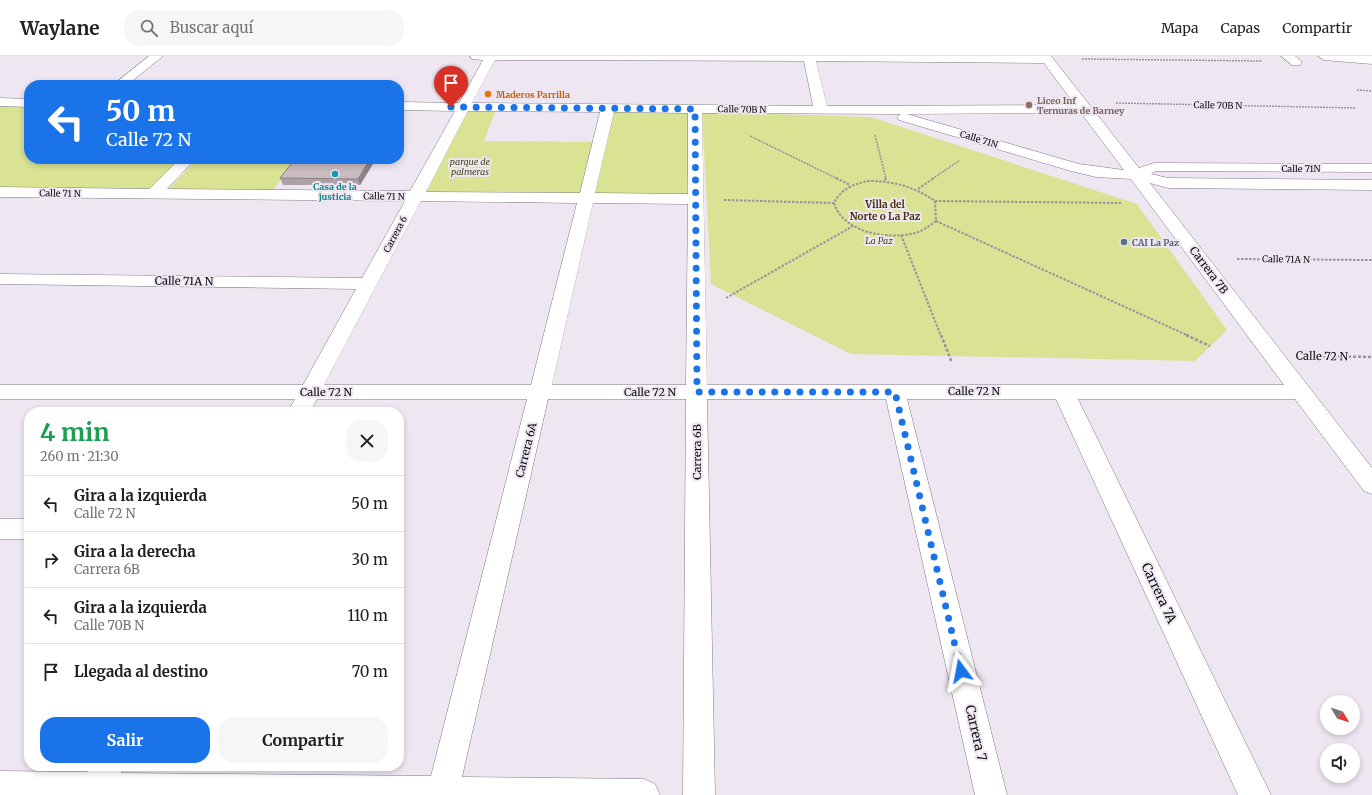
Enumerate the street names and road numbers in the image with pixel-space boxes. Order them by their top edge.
street label: Calle 70B N [1194,99,1243,111]
street label: Calle 70B N [718,103,767,115]
street label: Calle 71N [959,128,999,150]
street label: Calle 71N [1281,163,1321,174]
street label: Calle 71 N [39,187,81,199]
street label: Calle 71 N [363,190,405,202]
street label: Carrera 6 [381,213,409,254]
street label: Carrera 7B [1187,244,1232,297]
street label: Calle 71A N [1262,253,1310,265]
street label: Calle 71A N [155,273,214,289]
street label: Calle 72 N [1296,349,1349,363]
street label: Calle 72 N [948,384,1001,398]
street label: Calle 72 N [300,385,353,399]
street label: Calle 72 N [624,385,677,399]
street label: Carrera 6A [512,421,540,479]
street label: Carrera 6B [690,424,704,480]
street label: Carrera 7A [1138,560,1181,627]
street label: Carrera 7 [961,703,991,763]

